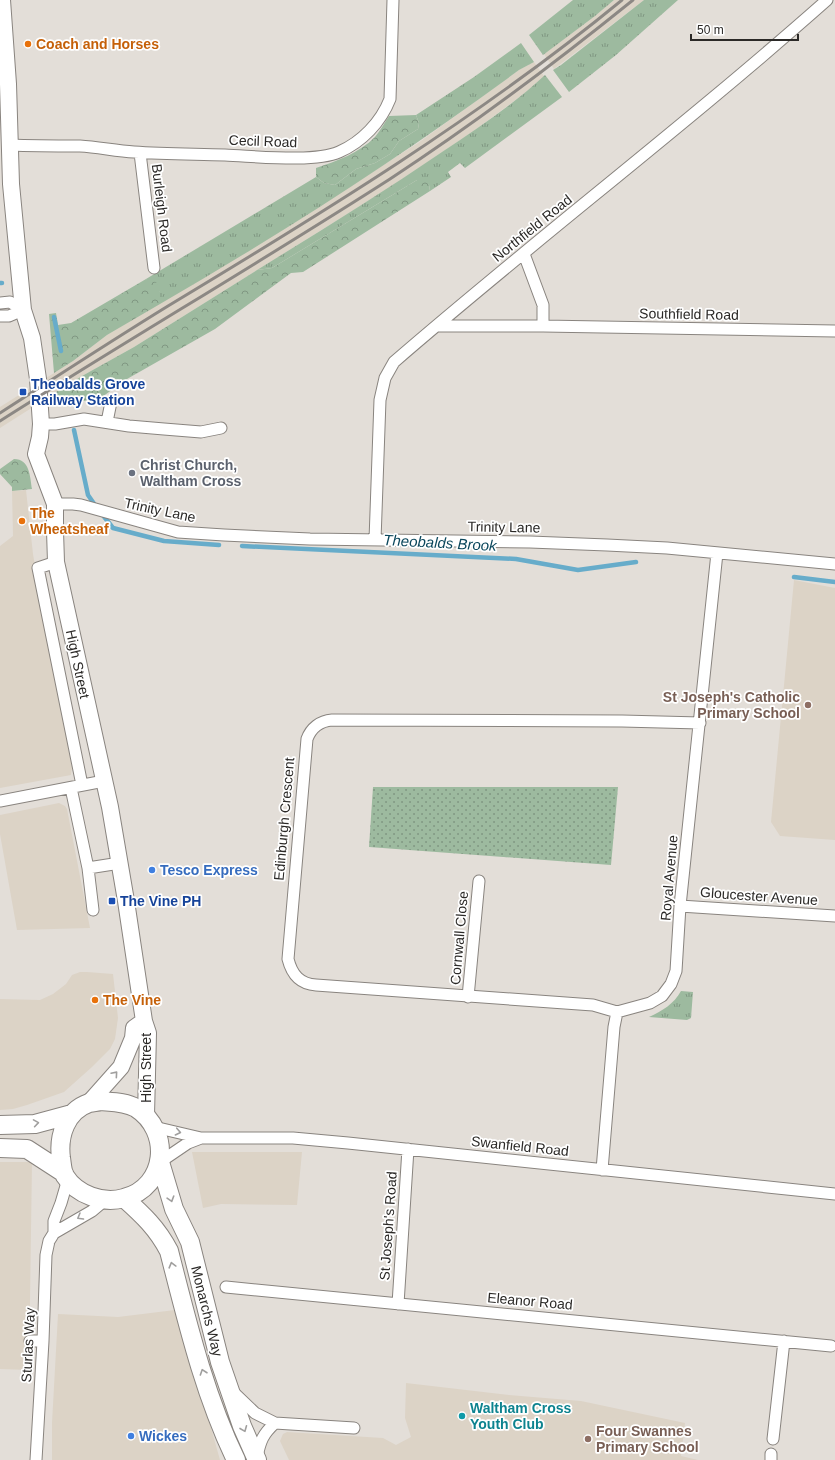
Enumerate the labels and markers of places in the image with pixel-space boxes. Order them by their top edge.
place label: Coach and Horses [36,36,159,52]
marker: Coach and Horses [23,39,33,49]
place label: Theobalds Grove Railway Station [31,376,146,408]
marker: Theobalds Grove Railway Station [18,387,28,397]
place label: Christ Church, Waltham Cross [140,457,242,489]
marker: Christ Church, Waltham Cross [127,468,137,478]
place label: The Wheatsheaf [30,505,109,537]
marker: The Wheatsheaf [17,516,27,526]
place label: St Joseph's Catholic Primary School [663,689,800,721]
marker: St Joseph's Catholic Primary School [803,700,813,710]
place label: Tesco Express [160,862,258,878]
marker: Tesco Express [147,865,157,875]
place label: The Vine PH [120,893,201,909]
marker: The Vine PH [107,896,117,906]
place label: The Vine [103,992,161,1008]
marker: The Vine [90,995,100,1005]
place label: Waltham Cross Youth Club [470,1400,572,1432]
marker: Waltham Cross Youth Club [457,1411,467,1421]
place label: Four Swannes Primary School [596,1423,699,1455]
place label: Wickes [139,1428,187,1444]
marker: Wickes [126,1431,136,1441]
marker: Four Swannes Primary School [583,1434,593,1444]

